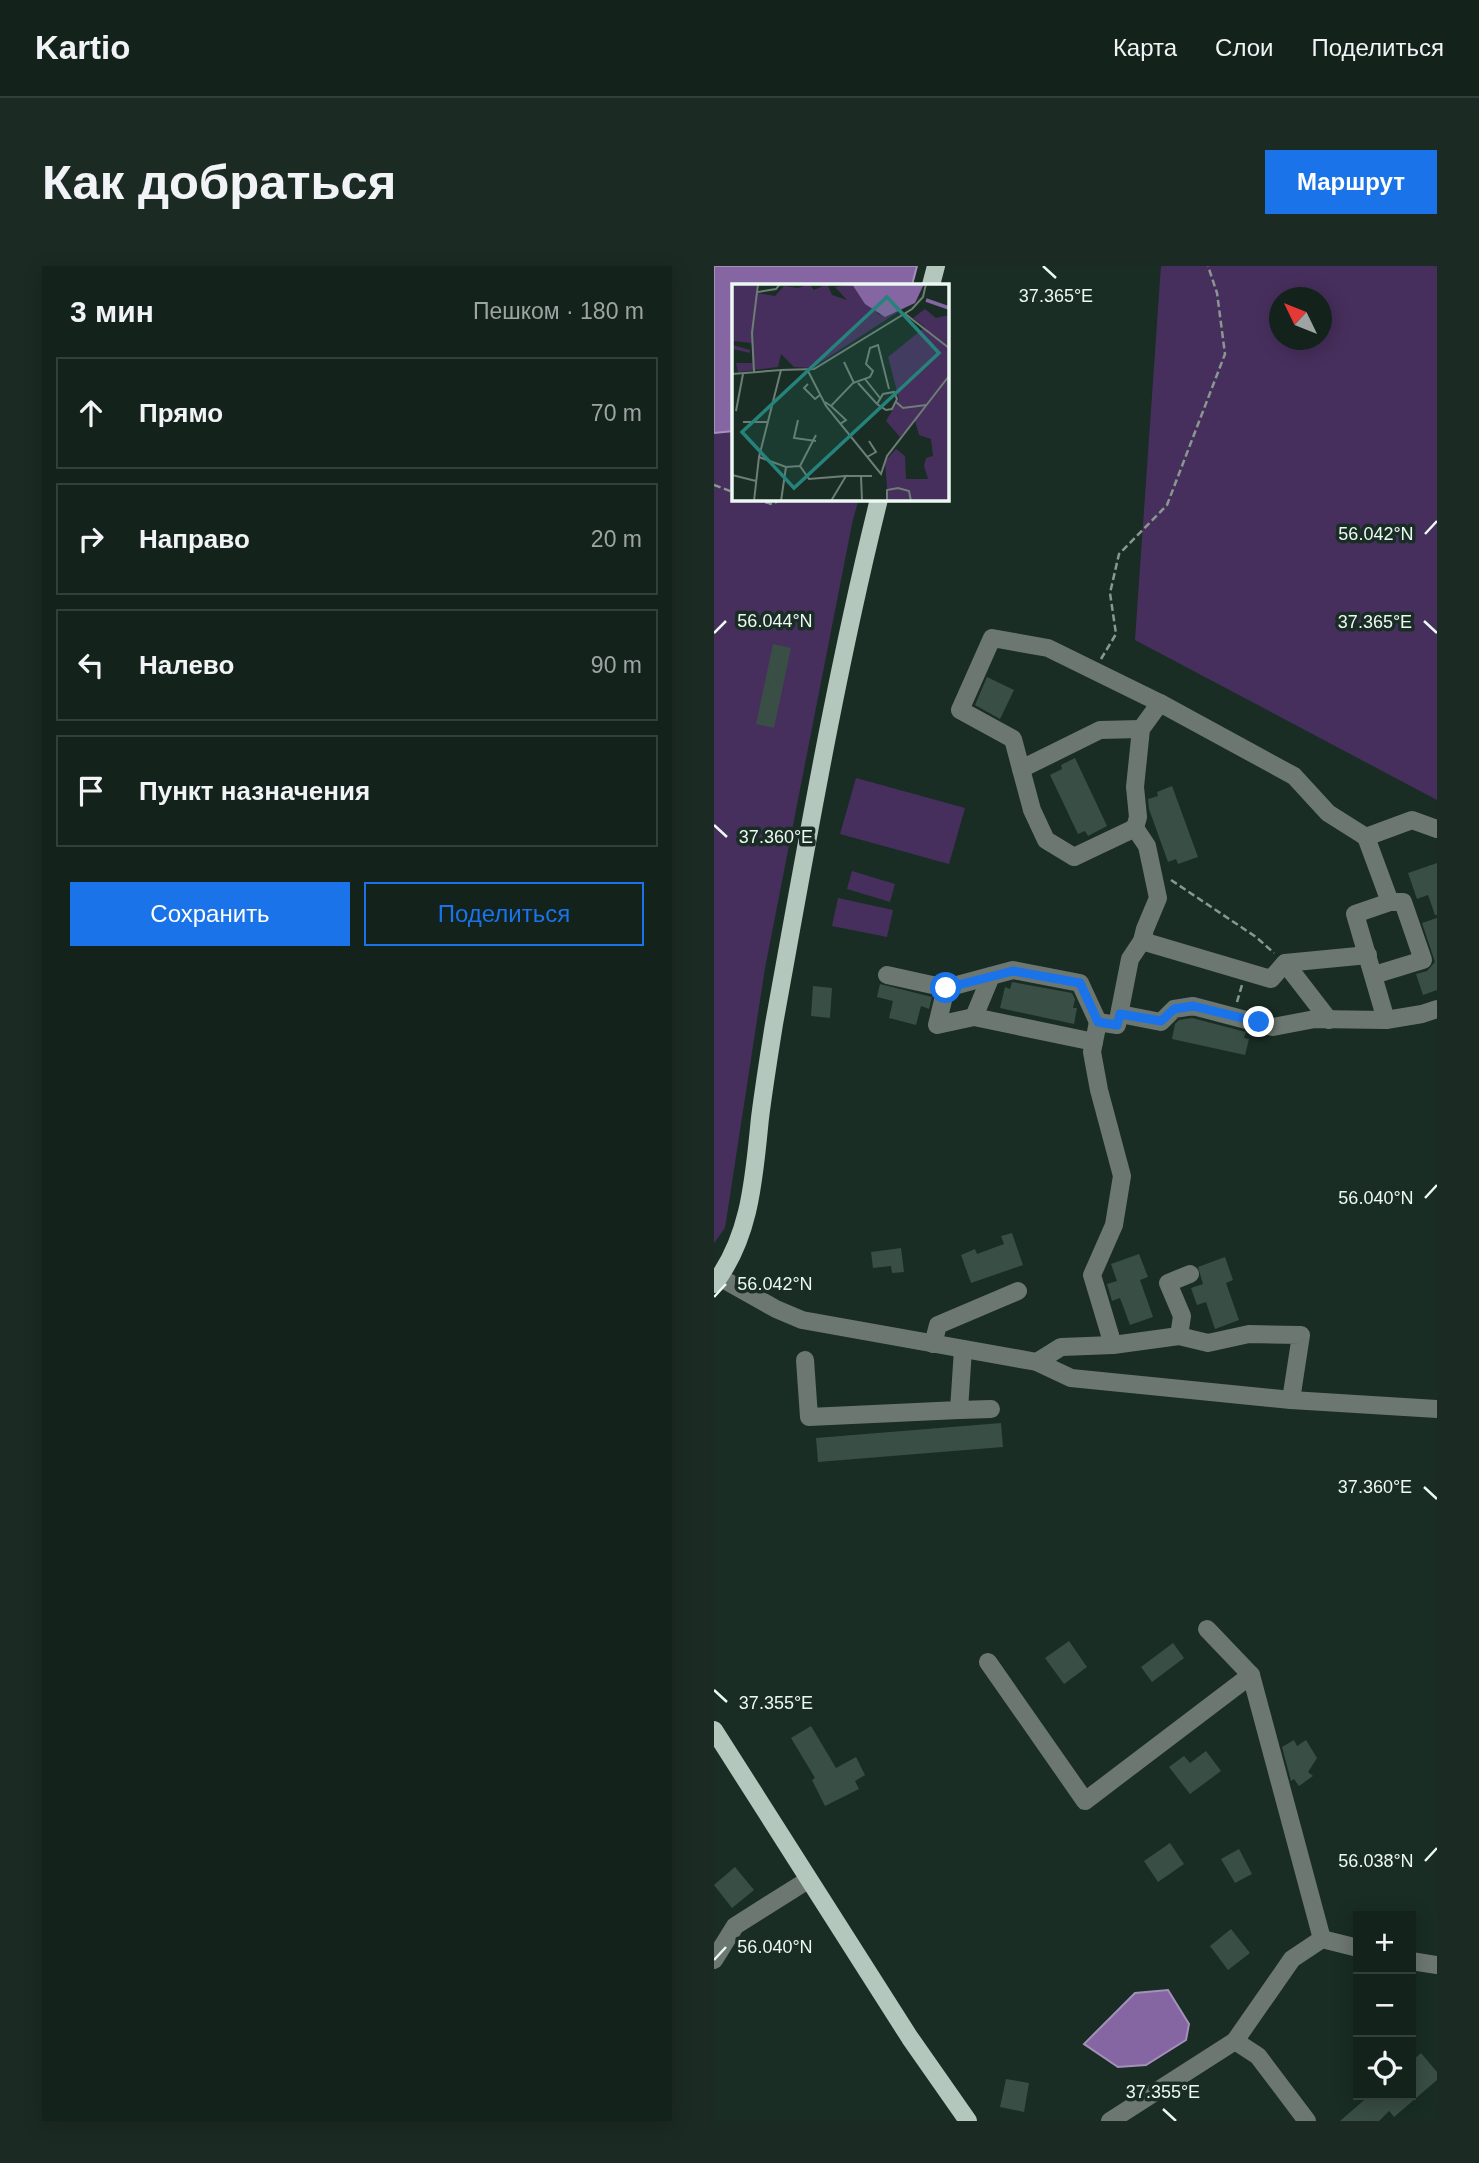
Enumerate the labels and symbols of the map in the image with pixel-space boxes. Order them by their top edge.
inset map [732,284,948,500]
text: 37.365°E [1019,286,1093,306]
north arrow [1269,287,1332,350]
text: 56.042°N [1338,524,1414,544]
text: 56.044°N [737,611,813,631]
text: 37.365°E [1338,612,1412,632]
text: 37.360°E [739,827,813,847]
route start [930,972,961,1003]
route end [1243,1006,1274,1037]
text: 56.040°N [1338,1188,1414,1208]
text: 56.042°N [737,1274,813,1294]
text: 37.360°E [1338,1477,1412,1497]
text: 37.355°E [739,1693,813,1713]
text: 56.038°N [1338,1851,1414,1871]
text: 56.040°N [737,1937,813,1957]
text: 37.355°E [1126,2082,1200,2102]

